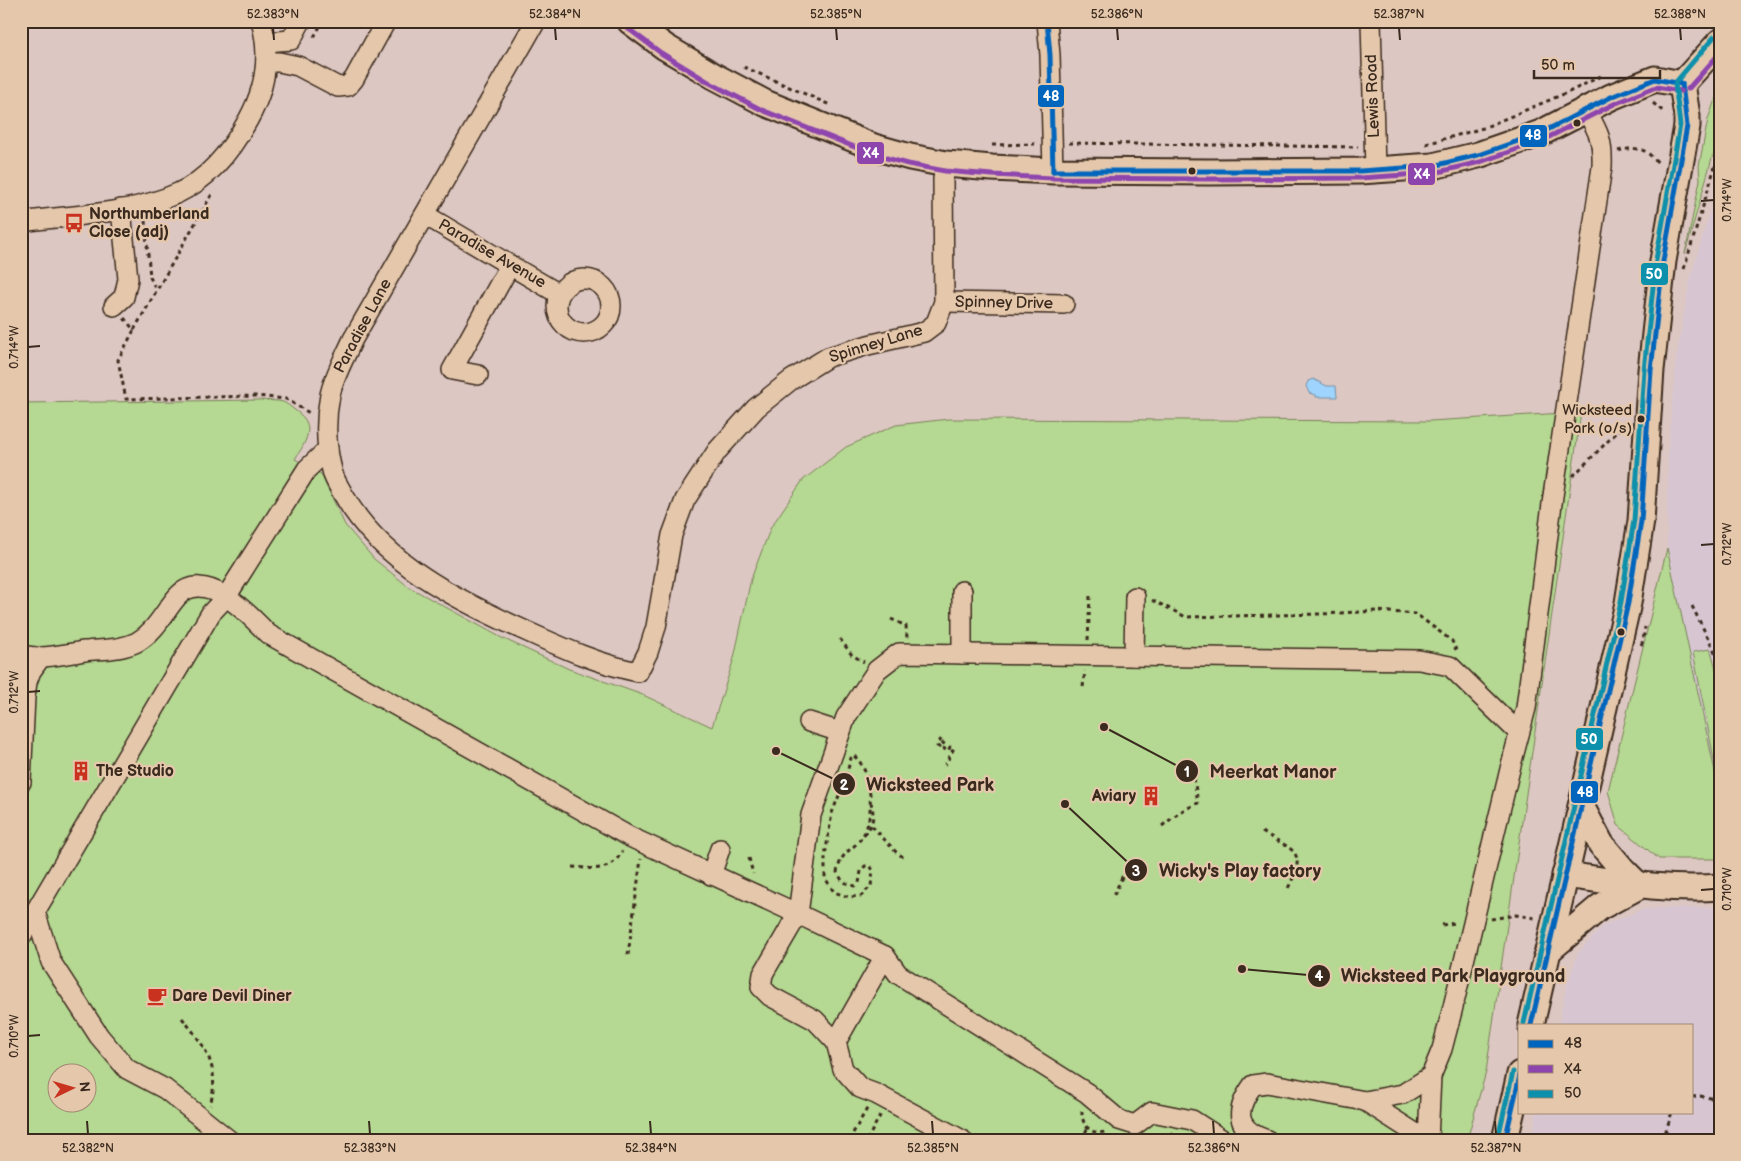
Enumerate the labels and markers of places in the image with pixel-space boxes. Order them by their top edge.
unlabelled marker [1572,118,1582,128]
unlabelled marker [1187,166,1197,176]
place label: Northumberland Close (adj) [89,205,209,242]
bus stop icon: Northumberland Close (adj) [63,212,85,234]
place label: Wicksteed Park (o/s) [1562,401,1632,438]
marker: Wicksteed Park (o/s) [1636,414,1646,424]
unlabelled marker [1616,627,1626,637]
callout: Meerkat Manor [1174,755,1346,788]
building icon: The Studio [70,760,92,782]
place label: The Studio [96,762,174,781]
callout: Wicksteed Park [832,768,1004,801]
building icon: Aviary [1140,785,1162,807]
place label: Aviary [1091,787,1137,806]
callout: Wicky's Play factory [1123,854,1331,887]
callout: Wicksteed Park Playground [1306,959,1576,992]
cafe icon: Dare Devil Diner [146,985,168,1007]
place label: Dare Devil Diner [172,987,292,1006]

